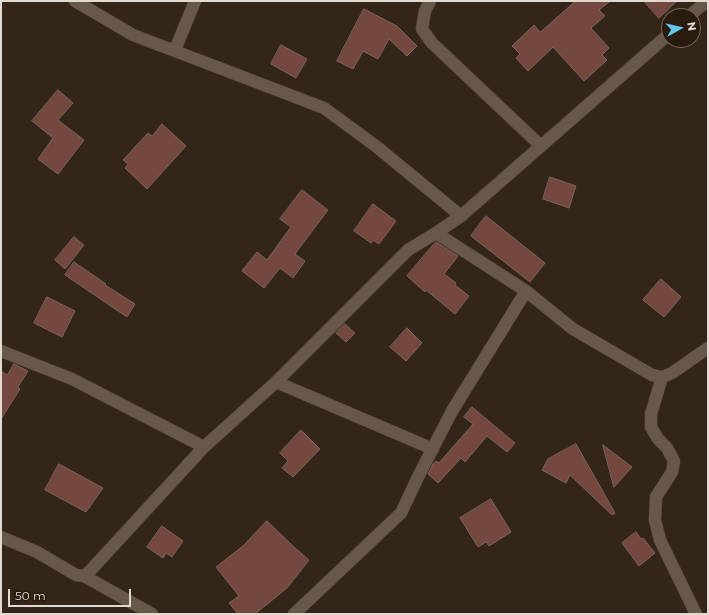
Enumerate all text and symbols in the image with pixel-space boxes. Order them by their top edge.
north arrow [661,8,701,48]
text: N [684,21,699,32]
scale bar [10,581,133,607]
text: 50 m [15,588,46,603]

